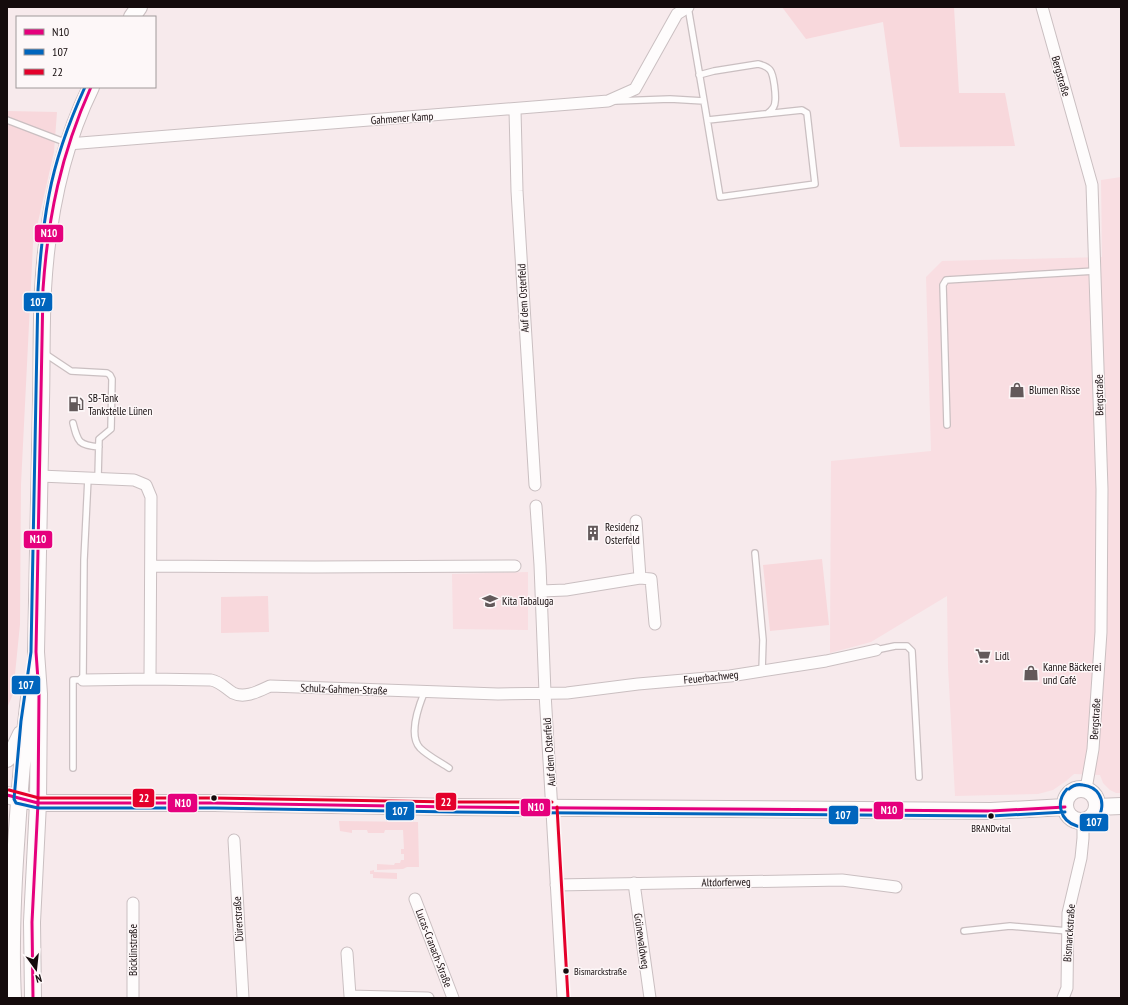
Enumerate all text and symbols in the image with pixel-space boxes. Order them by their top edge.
legend [16,16,156,88]
text: N10 [52,24,69,39]
text: 107 [52,44,68,59]
street label: Bergstraße [1049,54,1074,98]
text: 22 [52,64,63,79]
street label: Gahmener Kamp [370,109,434,127]
line badge: N10 [34,224,64,243]
text: N10 [41,226,57,240]
street label: Auf dem Osterfeld [514,263,532,333]
line badge: 107 [23,292,53,312]
text: 107 [30,295,46,309]
street label: Bergstraße [1092,374,1106,416]
shop icon: Blumen Risse [1008,381,1026,399]
place label: Blumen Risse [1029,383,1080,397]
place label: SB-Tank Tankstelle Lünen [88,391,152,418]
fuel station icon: SB-Tank Tankstelle Lünen [67,395,85,413]
place label: Residenz Osterfeld [605,520,640,547]
building icon: Residenz Osterfeld [584,524,602,542]
line badge: N10 [23,530,53,549]
text: N10 [30,532,46,546]
school or university icon: Kita Tabaluga [481,592,499,610]
place label: Kita Tabaluga [502,594,553,608]
supermarket icon: Lidl [974,647,992,665]
place label: Lidl [995,649,1010,663]
place label: Kanne Bäckerei und Café [1043,660,1101,687]
shop icon: Kanne Bäckerei und Café [1022,664,1040,682]
street label: Feuerbachweg [683,667,739,687]
line badge: 107 [11,675,41,695]
text: 107 [18,678,34,692]
street label: Schulz-Gahmen-Straße [300,680,388,698]
street label: Bergstraße [1087,697,1103,740]
street label: Auf dem Osterfeld [540,717,558,787]
line badge: 22 [132,788,155,808]
text: 22 [139,791,149,805]
line badge: 22 [435,792,457,811]
line badge: N10 [167,793,198,813]
unlabelled marker [209,793,219,803]
text: 22 [441,795,451,809]
text: N10 [175,796,191,810]
line badge: N10 [520,798,551,817]
text: N10 [528,800,544,814]
line badge: 107 [385,801,415,821]
line badge: N10 [873,801,904,820]
text: N10 [881,803,897,817]
text: 107 [392,804,408,818]
line badge: 107 [828,805,859,825]
text: 107 [835,808,851,822]
marker: BRANDvital [986,811,996,821]
line badge: 107 [1079,813,1109,832]
text: 107 [1086,815,1102,829]
place label: BRANDvital [971,822,1011,835]
street label: Altdorferweg [701,875,751,889]
street label: Dürerstraße [230,896,246,942]
street label: Bismarckstraße [1060,903,1078,962]
street label: Lucas-Cranach-Straße [413,907,456,990]
street label: Grünewaldweg [631,912,653,970]
street label: Böcklinstraße [126,924,140,976]
north arrow [16,949,56,989]
place label: Bismarckstraße [574,965,627,978]
marker: Bismarckstraße [561,966,571,976]
text: N [34,971,43,986]

